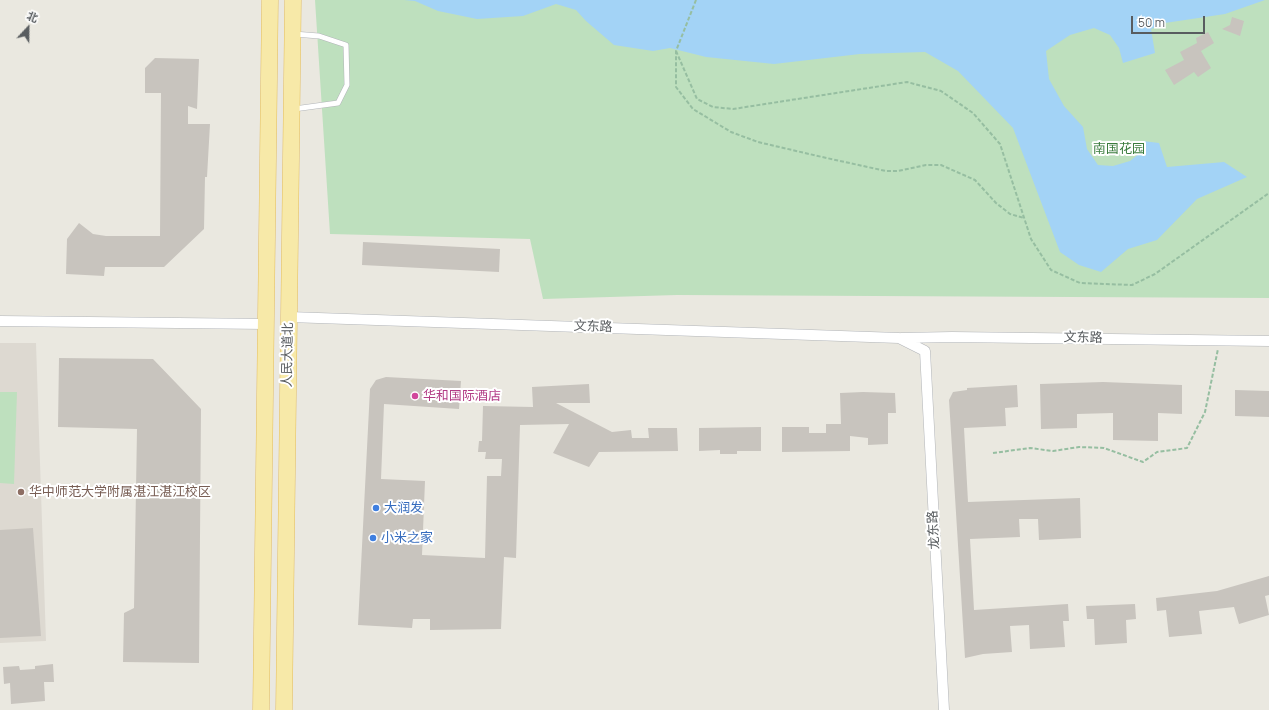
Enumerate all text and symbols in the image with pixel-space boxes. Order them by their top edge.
text: 北 [25,7,41,25]
north arrow [8,8,48,48]
scale bar [1133,8,1207,34]
text: 50 m [1138,14,1165,31]
park label: 南国花园 [1093,141,1145,157]
street label: 文东路 [573,319,613,335]
street label: 人民大道北 [280,322,296,388]
street label: 文东路 [1063,330,1103,346]
place label: 华和国际酒店 [423,388,501,404]
marker: 华和国际酒店 [410,391,420,401]
place label: 华中师范大学附属湛江湛江校区 [29,484,211,500]
marker: 华中师范大学附属湛江湛江校区 [16,487,26,497]
place label: 大润发 [384,500,423,516]
marker: 大润发 [371,503,381,513]
street label: 龙东路 [925,510,943,550]
place label: 小米之家 [381,530,433,546]
marker: 小米之家 [368,533,378,543]

